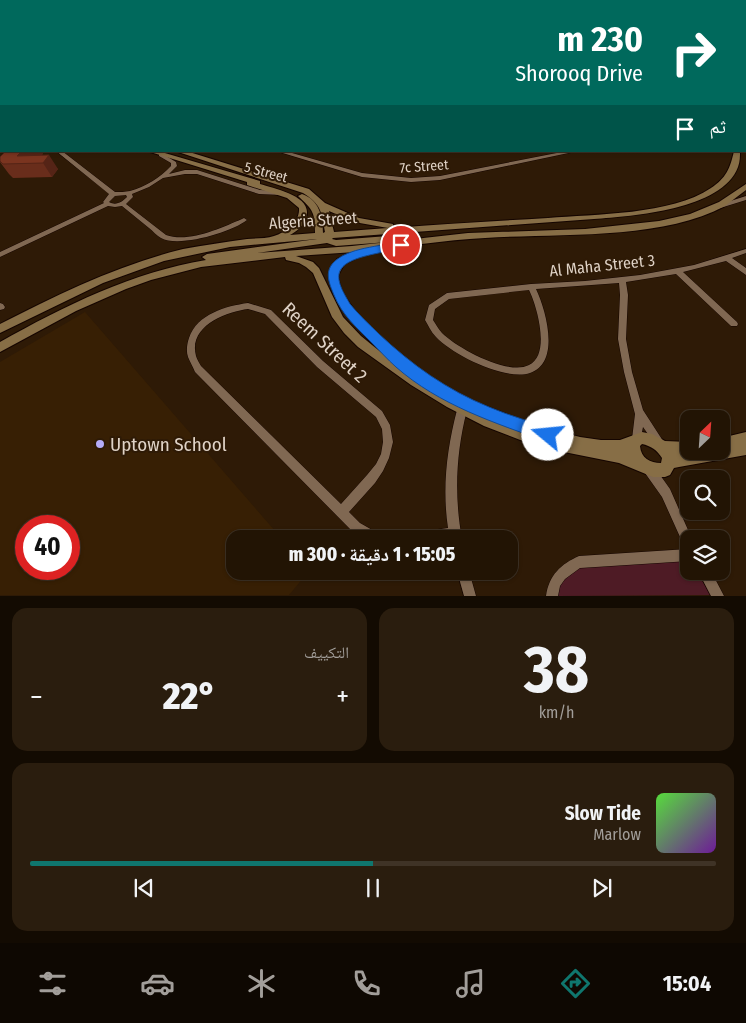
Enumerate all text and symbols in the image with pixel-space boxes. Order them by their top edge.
text: 230 m [557,18,643,60]
icon: right [661,20,726,85]
text: Shorooq Drive [515,60,643,87]
icon: arrive [671,115,699,143]
text: ثم [709,115,726,138]
street label: 7c Street [399,156,449,177]
street label: 5 Street [242,159,290,187]
street label: Algeria Street [268,208,359,233]
pin [380,224,422,266]
icon: arrive [387,231,415,259]
street label: Al Maha Street 3 [548,251,656,280]
street label: Reem Street 2 [278,297,372,387]
position arrow [521,408,573,460]
north arrow [680,410,730,460]
map controls [680,410,730,580]
place label: Uptown School [110,433,227,456]
marker: Uptown School [94,438,106,450]
button: search [680,470,730,520]
speed limit sign: 40 [15,515,80,580]
button: layers [680,530,730,580]
text: 15:05 · 1 دقيقة · 300 m [289,543,455,566]
text: 38 [524,631,589,709]
text: التكييف [304,643,349,662]
text: 22° [163,673,216,719]
text: − [30,680,43,713]
text: + [336,680,349,713]
text: km/h [539,703,574,722]
text: Slow Tide [565,802,641,825]
text: Marlow [593,825,641,844]
icon: previous [130,874,158,902]
icon: pause [359,874,387,902]
icon: next [588,874,616,902]
icon: filters [35,966,70,1001]
icon: car [140,966,175,1001]
icon: climate [244,966,279,1001]
icon: phone [349,966,384,1001]
icon: music [453,966,488,1001]
icon: directions [558,966,593,1001]
text: 15:04 [663,970,711,997]

